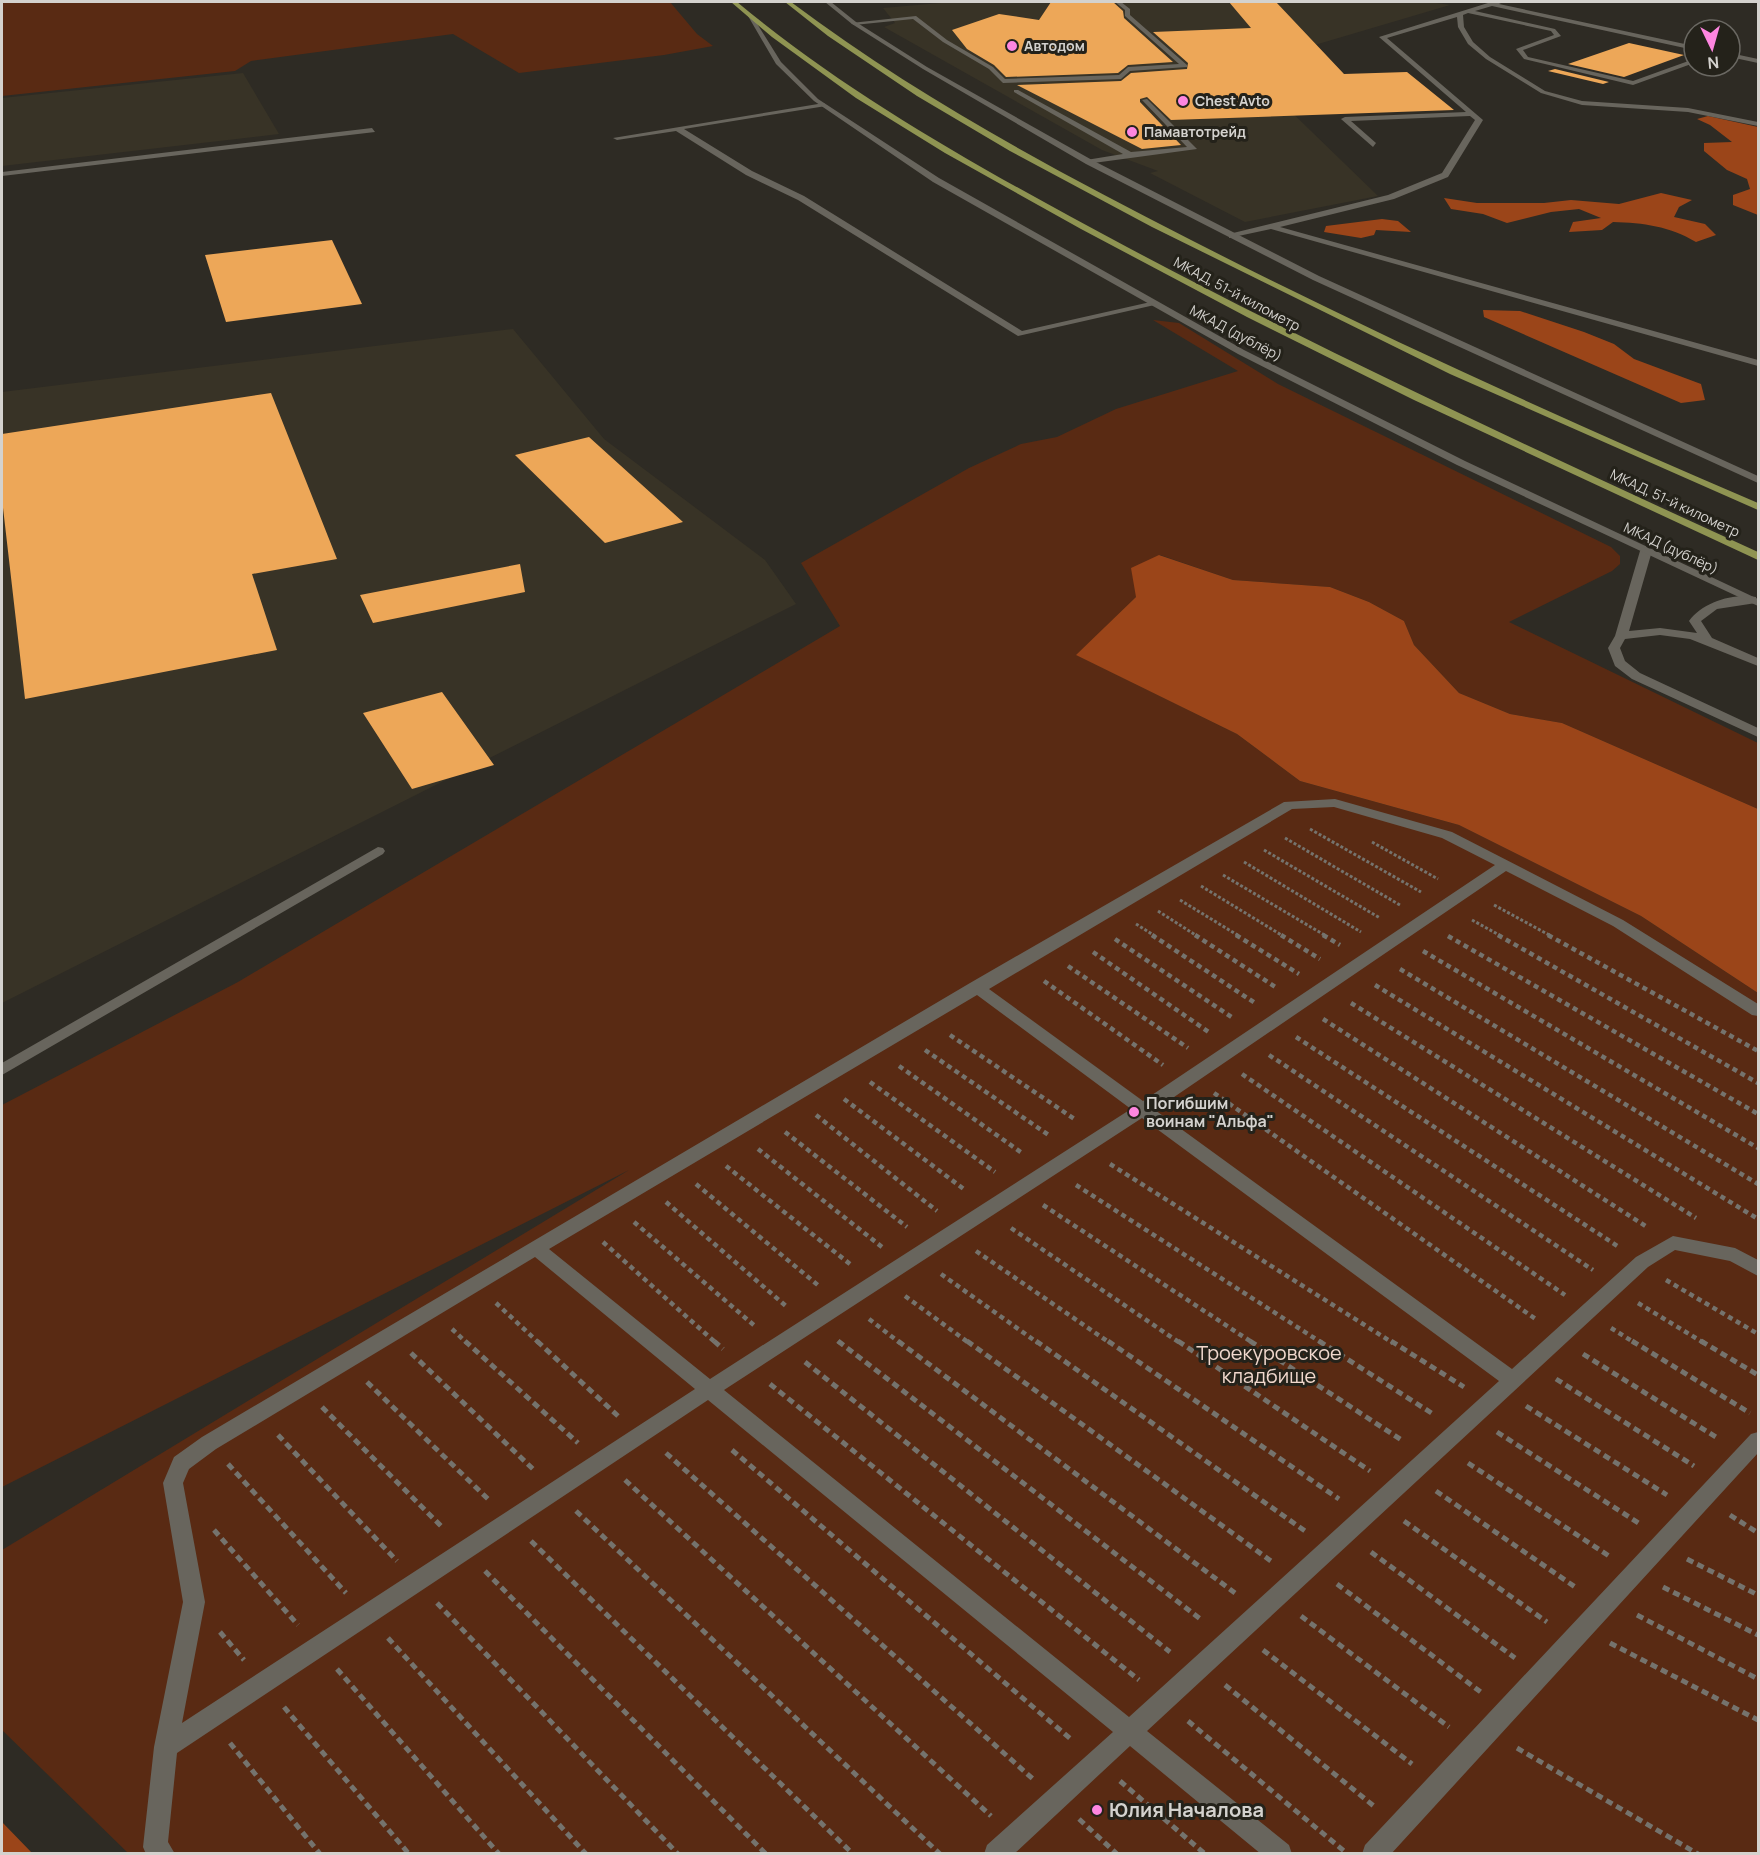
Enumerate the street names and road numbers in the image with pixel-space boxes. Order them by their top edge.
street label: МКАД, 51-й километр [1171,252,1304,335]
street label: МКАД (дублёр) [1187,300,1286,365]
street label: МКАД, 51-й километр [1607,464,1743,541]
street label: МКАД (дублёр) [1621,517,1722,578]

